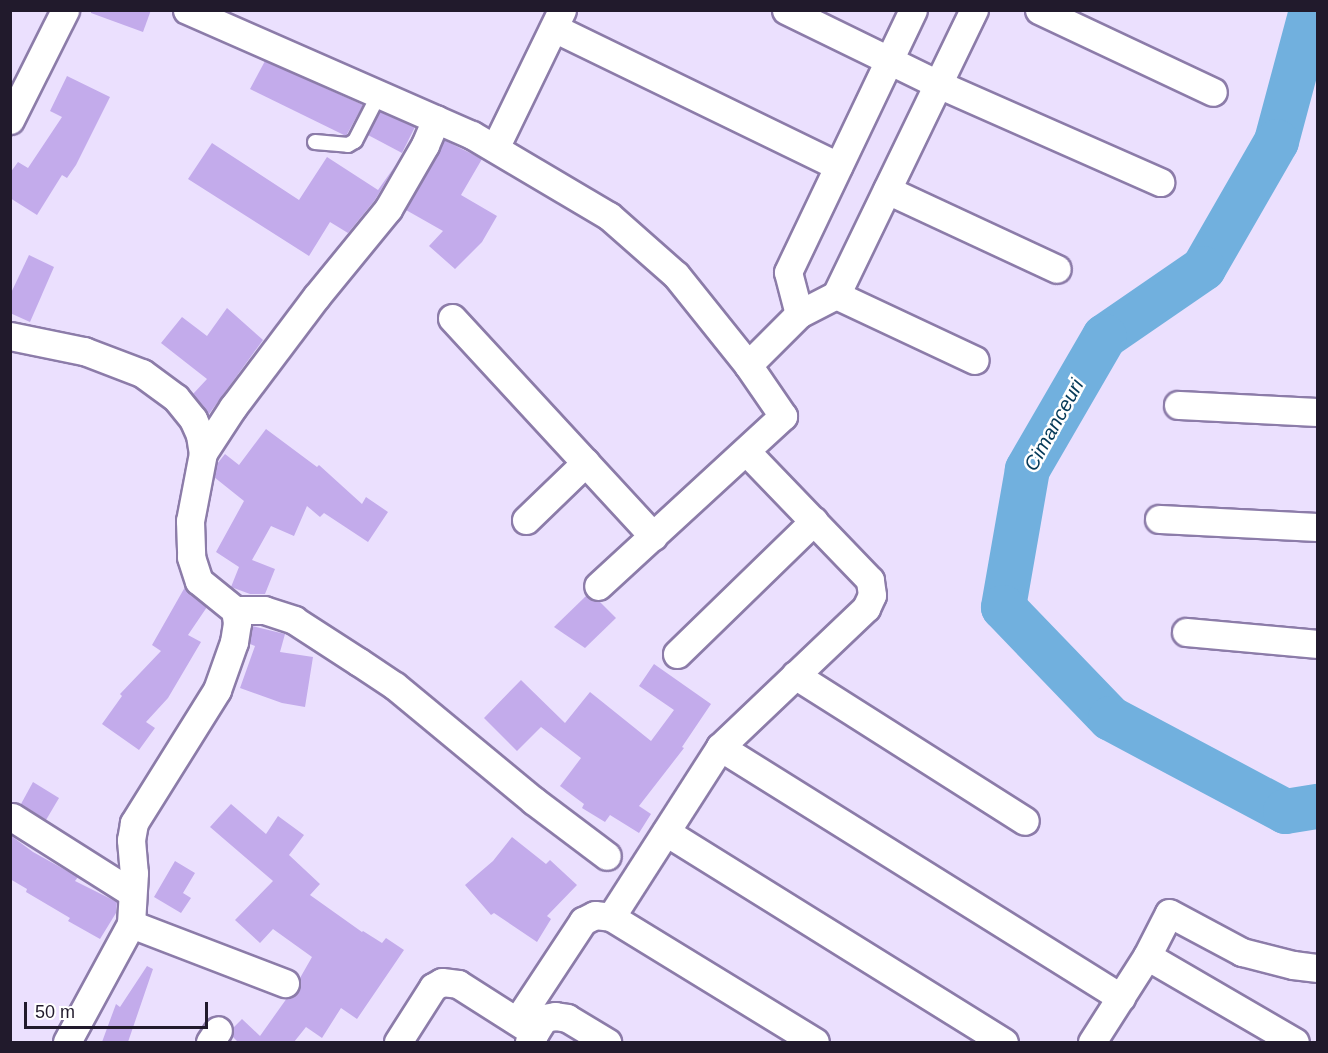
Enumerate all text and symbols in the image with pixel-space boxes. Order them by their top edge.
water label: Cimanceuri [1019,375,1089,475]
scale bar [27,990,212,1028]
text: 50 m [35,1002,75,1022]

